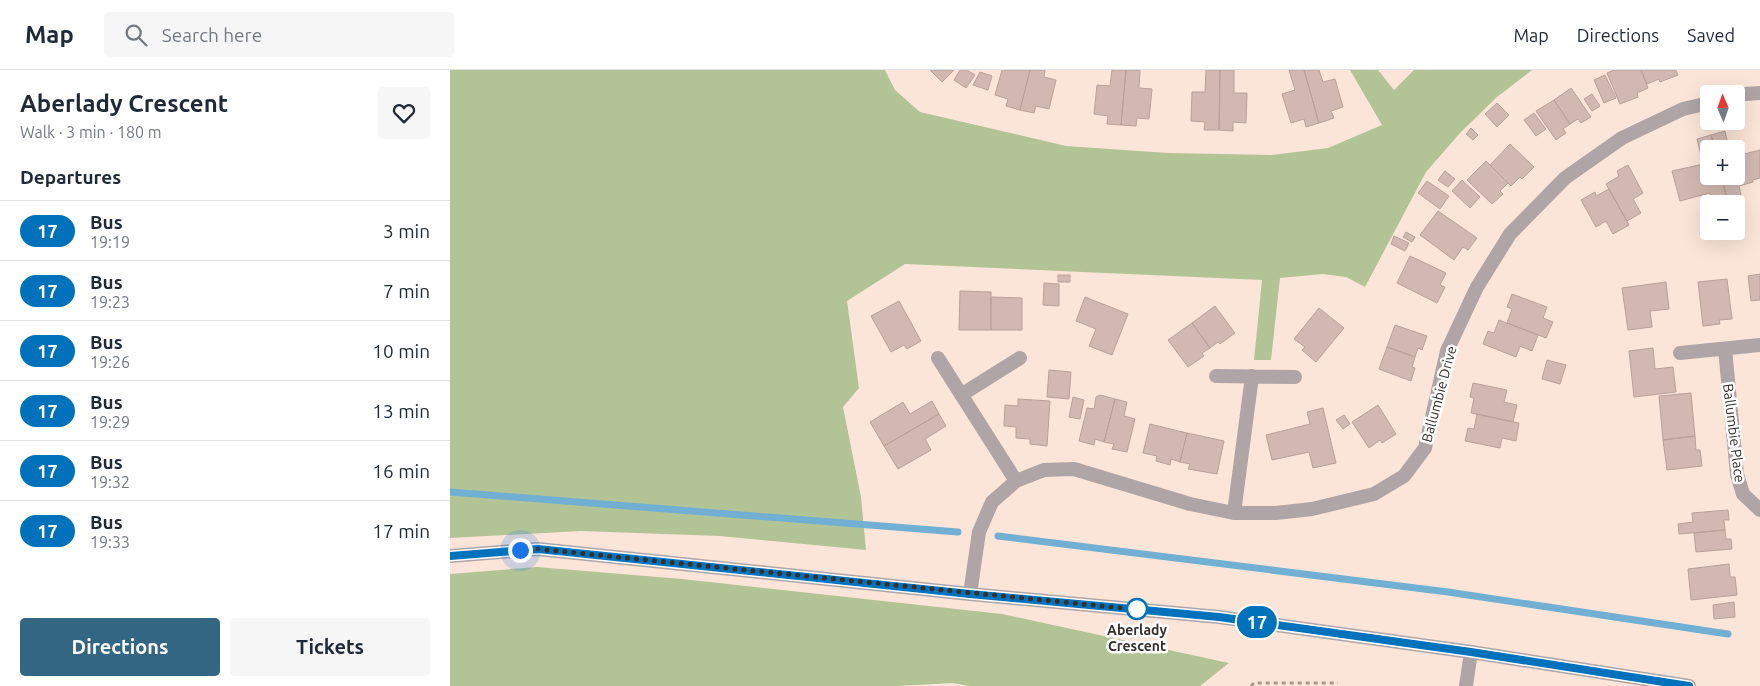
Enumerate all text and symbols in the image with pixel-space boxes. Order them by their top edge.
search box [104,12,454,57]
text: Map [25,21,74,48]
icon: search [122,21,150,49]
text: Search here [162,24,262,46]
text: Map [1513,25,1549,45]
text: Directions [1577,25,1659,45]
text: Saved [1687,25,1735,45]
north arrow [1700,85,1745,130]
map controls [1700,85,1745,240]
button: heart [378,87,430,139]
text: Aberlady Crescent [20,90,228,117]
text: Walk · 3 min · 180 m [20,123,162,141]
button: + [1700,140,1745,185]
text: Departures [20,166,121,188]
button: − [1700,195,1745,240]
text: Bus [90,211,123,233]
text: 3 min [383,220,430,242]
text: 17 [37,221,58,241]
text: 19:19 [90,233,130,251]
text: Bus [90,271,123,293]
text: 7 min [383,280,430,302]
text: 17 [37,281,58,301]
text: 19:23 [90,293,130,311]
text: Bus [90,331,123,353]
text: 10 min [372,340,430,362]
text: 17 [37,341,58,361]
street label: Ballumbie Drive [1418,344,1460,444]
text: 19:26 [90,353,130,371]
street label: Ballumbie Place [1720,383,1748,483]
text: Bus [90,391,123,413]
text: 13 min [372,400,430,422]
text: 17 [37,401,58,421]
text: 19:29 [90,413,130,431]
text: Bus [90,451,123,473]
text: 16 min [372,460,430,482]
text: 17 [37,461,58,481]
text: 19:32 [90,473,130,491]
text: Bus [90,511,123,533]
text: 17 min [372,520,430,542]
text: 17 [37,521,58,541]
text: 19:33 [90,533,130,551]
your location [508,538,533,563]
marker: Aberlady Crescent [1126,598,1148,620]
line badge: 17 [1234,606,1280,638]
text: 17 [1247,612,1267,632]
button: Directions [20,618,220,676]
button: Tickets [230,618,430,676]
place label: Aberlady Crescent [1107,622,1168,654]

